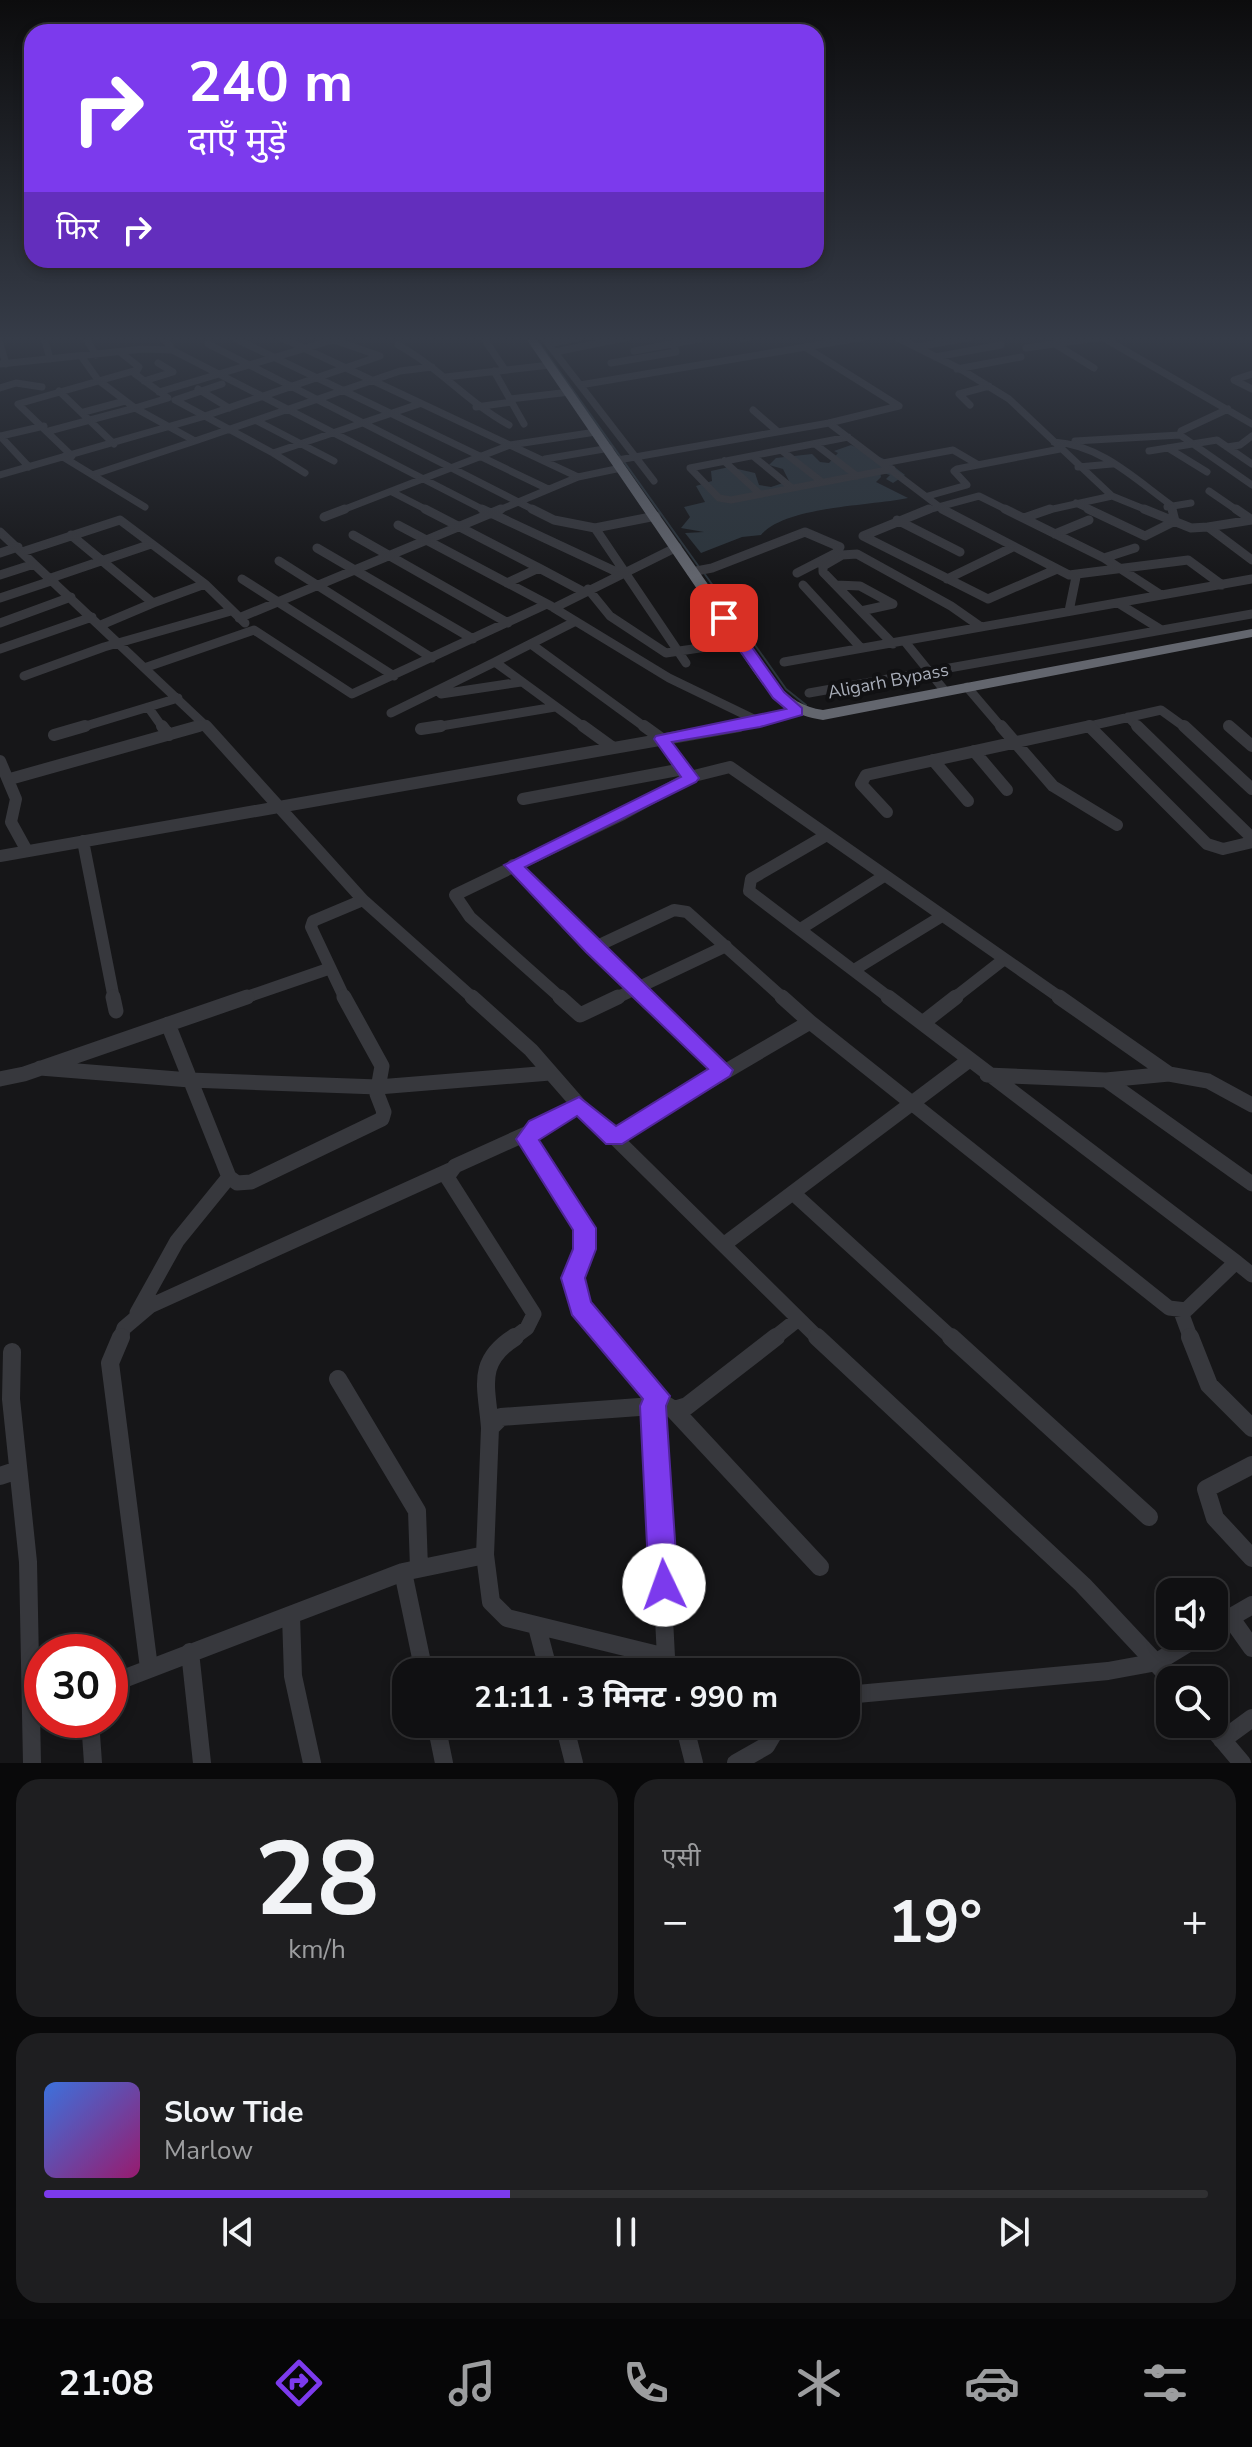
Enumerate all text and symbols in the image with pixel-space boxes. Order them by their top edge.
text: 240 m [188,44,353,121]
icon: right [56,56,160,160]
text: दाएँ मुड़ें [188,117,286,166]
icon: right [115,208,159,252]
text: फिर [56,209,99,250]
pin [690,584,758,652]
icon: arrive [702,596,746,640]
street label: Aligarh Bypass [825,658,951,704]
position arrow [622,1543,706,1627]
map controls [1156,1578,1228,1738]
button: sound [1156,1578,1228,1650]
speed limit sign: 30 [24,1634,128,1738]
button: search [1156,1666,1228,1738]
text: 21:11 · 3 मिनट · 990 m [474,1677,778,1718]
text: 28 [255,1809,379,1951]
text: एसी [662,1840,701,1875]
text: 19° [888,1881,982,1963]
text: − [662,1892,688,1952]
text: + [1182,1892,1208,1952]
text: km/h [288,1932,346,1967]
text: Slow Tide [164,2092,304,2133]
text: Marlow [164,2133,253,2168]
icon: previous [216,2210,260,2254]
icon: pause [604,2210,648,2254]
icon: next [992,2210,1036,2254]
icon: directions [271,2355,327,2411]
icon: music [444,2355,500,2411]
icon: phone [618,2355,674,2411]
icon: climate [791,2355,847,2411]
icon: car [964,2355,1020,2411]
icon: filters [1137,2355,1193,2411]
text: 21:08 [59,2359,154,2408]

